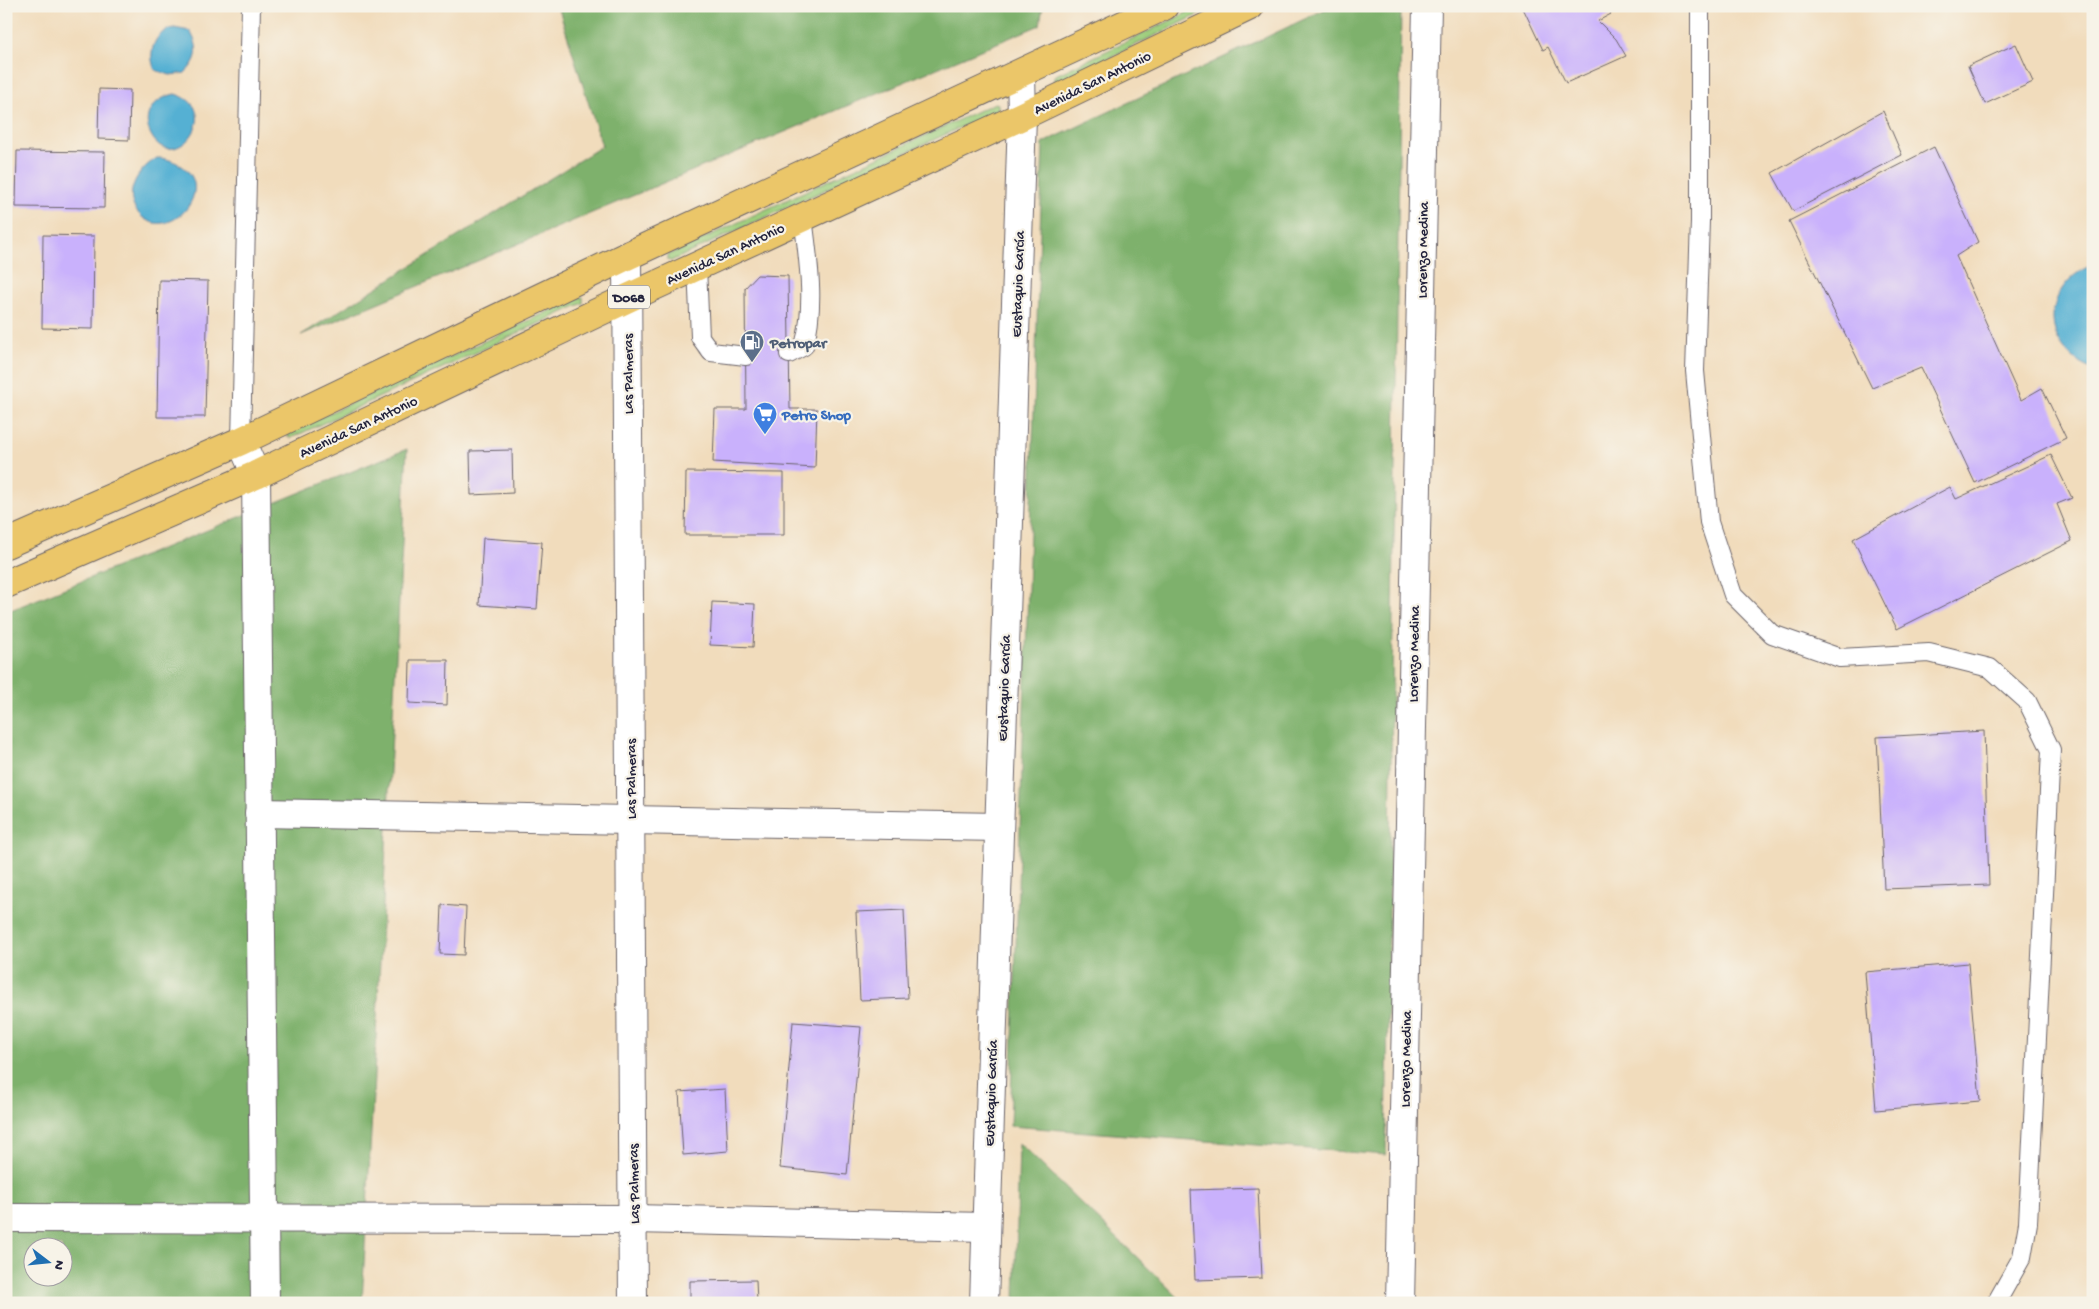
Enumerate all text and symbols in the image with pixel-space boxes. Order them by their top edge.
street label: Avenida San Antonio [1031,48,1155,120]
street label: Lorenzo Medina [1414,201,1434,299]
street label: Avenida San Antonio [664,219,788,290]
street label: Eustaquio García [1008,230,1030,338]
road number: D068 [608,286,650,308]
fuel station icon: Petropar [739,329,765,363]
street label: Las Palmeras [620,333,638,414]
place label: Petropar [769,335,828,353]
street label: Avenida San Antonio [297,392,421,463]
supermarket icon: Petro Shop [752,401,778,435]
place label: Petro Shop [781,407,852,425]
street label: Lorenzo Medina [1405,605,1425,703]
street label: Eustaquio García [994,634,1016,742]
street label: Las Palmeras [623,738,641,819]
street label: Lorenzo Medina [1397,1010,1417,1108]
street label: Eustaquio García [981,1039,1003,1147]
street label: Las Palmeras [625,1143,645,1224]
north arrow [22,1236,72,1286]
text: N [49,1258,68,1272]

